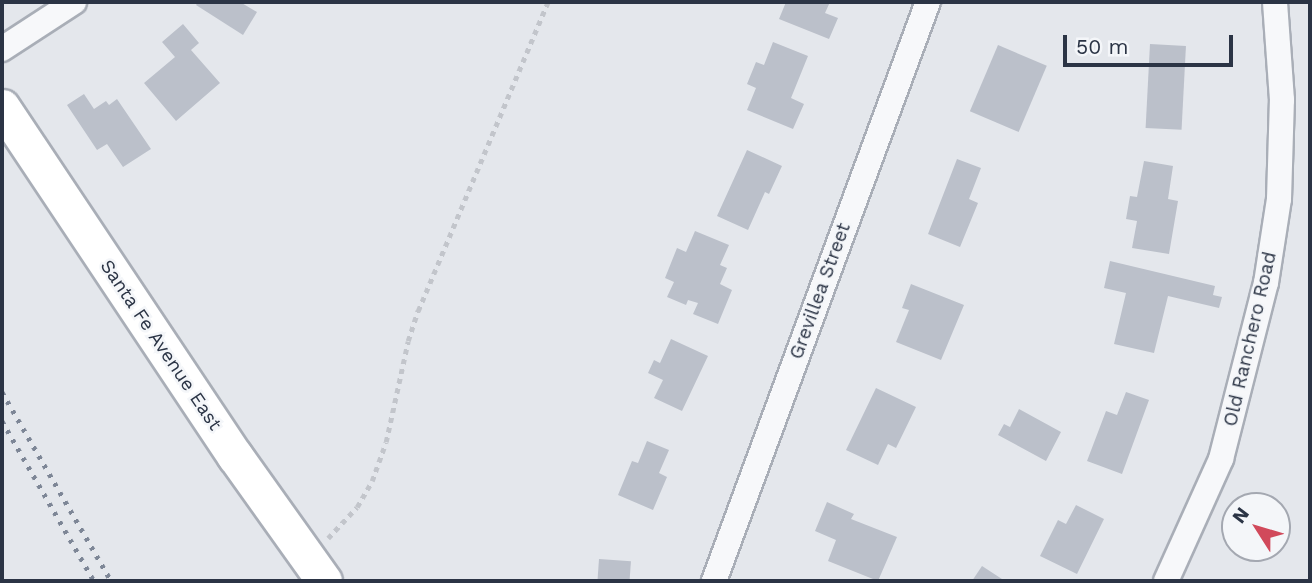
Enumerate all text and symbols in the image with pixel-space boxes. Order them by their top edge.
scale bar [1067,21,1237,65]
text: 50 m [1076,34,1128,59]
street label: Grevillea Street [785,220,855,362]
street label: Old Ranchero Road [1219,249,1281,429]
street label: Santa Fe Avenue East [95,255,227,435]
north arrow [1221,492,1291,562]
text: N [1227,503,1254,528]

